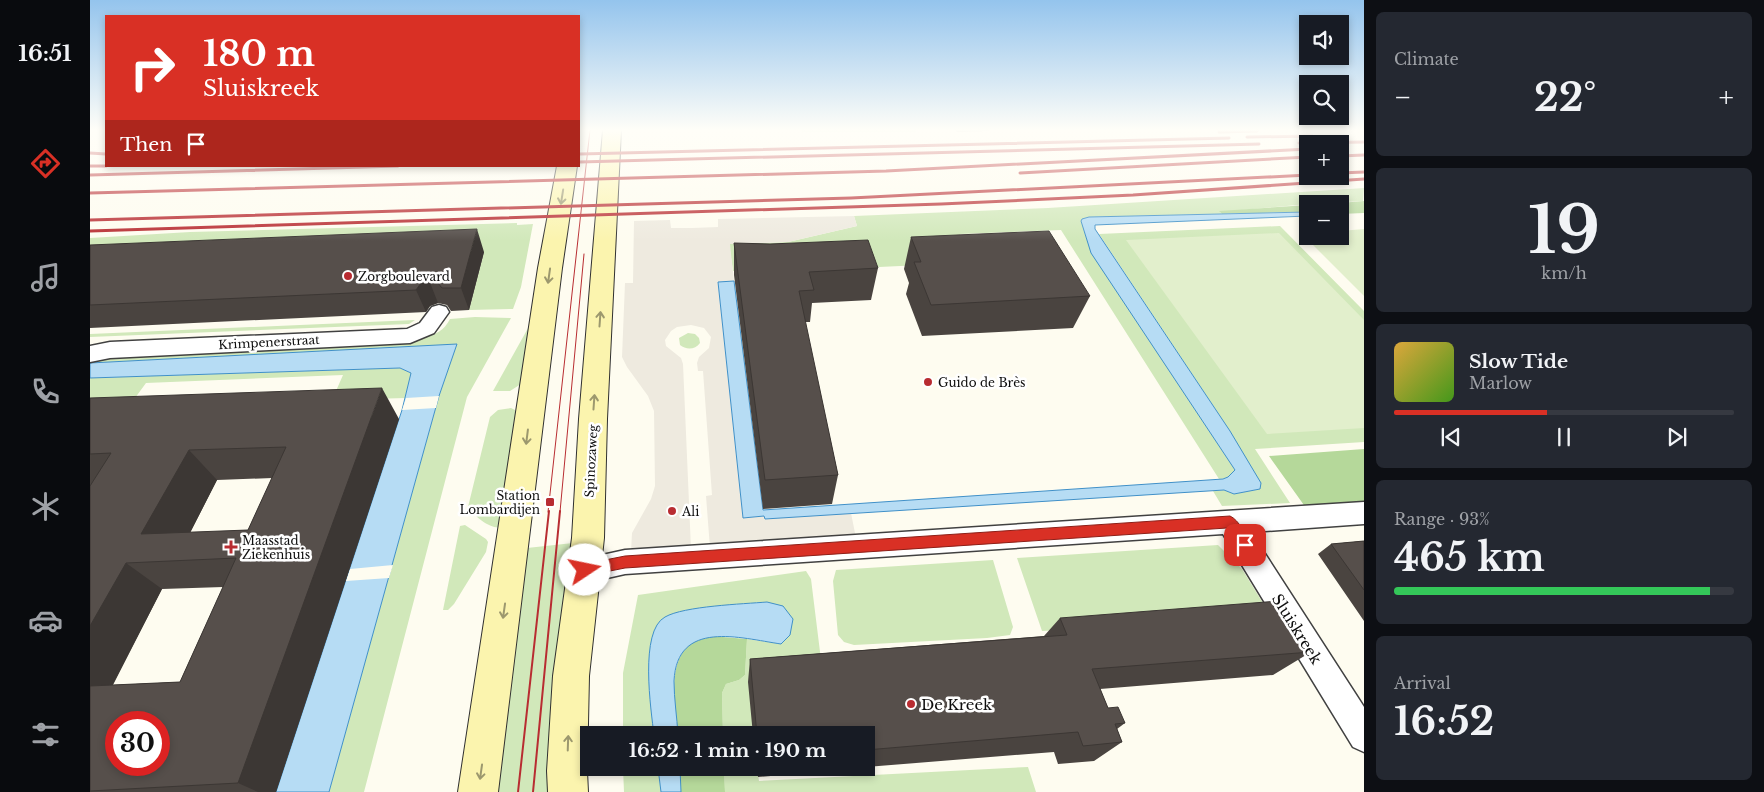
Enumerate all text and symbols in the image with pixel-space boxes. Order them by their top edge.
map controls [1299,15,1349,245]
button: sound [1299,15,1349,65]
text: 180 m [203,32,315,75]
icon: right [120,35,185,100]
text: 16:51 [18,40,72,67]
text: Climate [1394,49,1459,69]
text: 22° [1534,74,1596,121]
text: Sluiskreek [203,75,319,102]
button: search [1299,75,1349,125]
text: − [1394,80,1412,115]
text: + [1719,80,1734,115]
icon: arrive [182,130,210,158]
text: Then [120,133,172,156]
button: + [1299,135,1349,185]
icon: directions [28,146,63,181]
one-way arrow [557,189,567,205]
text: 19 [1528,190,1600,271]
button: − [1299,195,1349,245]
icon: music [28,260,63,295]
text: km/h [1541,263,1587,283]
one-way arrow [544,267,554,283]
place label: Zorgboulevard [358,269,450,284]
marker: Zorgboulevard [342,270,354,282]
one-way arrow [595,311,604,327]
street label: Krimpenerstraat [218,332,321,352]
text: Slow Tide [1469,350,1568,373]
text: Marlow [1469,373,1532,393]
icon: phone [28,374,63,409]
place label: Guido de Brès [938,375,1026,390]
marker: Guido de Brès [922,376,934,388]
one-way arrow [590,394,599,410]
street label: Spinozaweg [582,423,600,498]
icon: previous [1437,423,1465,451]
icon: pause [1550,423,1578,451]
icon: next [1663,423,1691,451]
one-way arrow [522,428,532,444]
place label: Station Lombardijen [459,488,540,517]
icon: climate [28,489,63,524]
marker: Station Lombardijen [544,496,556,508]
place label: Ali [681,504,699,519]
marker: Ali [666,505,678,517]
text: Range · 93% [1394,509,1490,529]
pin [1224,524,1266,566]
icon: arrive [1231,531,1259,559]
place label: Maasstad Ziekenhuis [242,533,310,562]
text: 465 km [1394,534,1545,581]
marker: Maasstad Ziekenhuis [224,540,238,554]
position arrow [558,543,610,595]
street label: Sluiskreek [1268,590,1326,668]
icon: car [28,603,63,638]
one-way arrow [498,603,508,619]
text: Arrival [1394,673,1451,693]
place label: De Kreek [921,695,993,714]
marker: De Kreek [905,698,917,710]
text: 16:52 [1394,698,1494,745]
speed limit sign: 30 [105,711,170,776]
icon: filters [28,717,63,752]
one-way arrow [563,736,573,752]
text: 16:52 · 1 min · 190 m [629,739,826,762]
one-way arrow [475,763,485,779]

